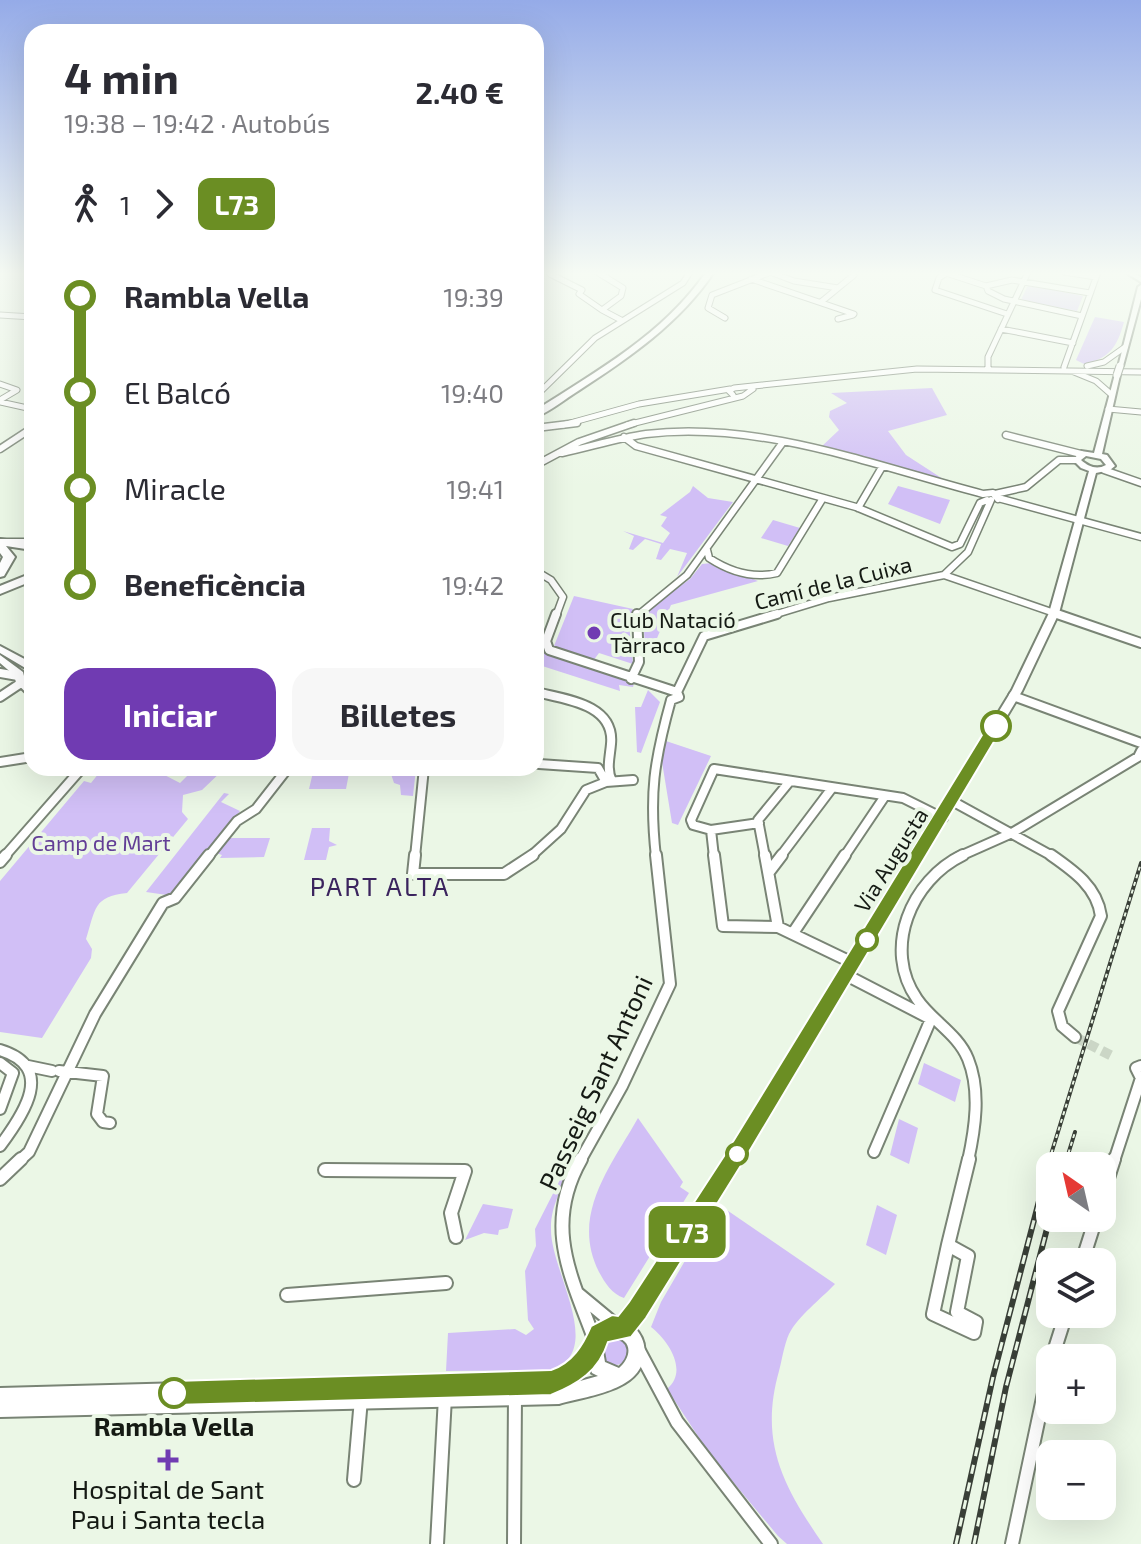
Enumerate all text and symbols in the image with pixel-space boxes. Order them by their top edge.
text: 4 min [64,50,179,103]
text: 2.40 € [416,74,504,110]
text: 19:38 – 19:42 · Autobús [64,107,330,138]
icon: walk [64,182,108,226]
icon: forward [142,182,186,226]
text: L73 [214,187,259,221]
text: 1 [120,189,130,220]
text: Rambla Vella [124,278,309,314]
text: 19:39 [443,281,504,312]
text: El Balcó [124,374,231,410]
text: 19:40 [441,377,504,408]
text: Miracle [124,470,226,506]
text: 19:41 [446,473,504,504]
street label: Camí de la Cuixa [751,550,914,614]
text: Beneficència [124,566,306,602]
text: 19:42 [442,569,504,600]
place label: Club Natació Tàrraco [610,606,736,657]
marker: Club Natació Tàrraco [585,624,603,642]
button: Iniciar [64,668,276,760]
button: Billetes [292,668,504,760]
unlabelled marker [981,711,1011,741]
street label: Via Augusta [848,803,932,916]
park label: Camp de Mart [31,829,171,855]
district label: PART ALTA [310,870,450,901]
unlabelled marker [856,929,878,951]
street label: Passeig Sant Antoni [531,970,658,1195]
unlabelled marker [726,1143,748,1165]
north arrow [1036,1152,1116,1232]
map controls [1036,1152,1116,1520]
line badge: L73 [641,1206,733,1258]
text: L73 [665,1215,709,1249]
button: layers [1036,1248,1116,1328]
button: + [1036,1344,1116,1424]
marker: Rambla Vella [159,1378,189,1408]
place label: Rambla Vella [94,1410,254,1441]
button: − [1036,1440,1116,1520]
marker: Hospital de Sant Pau i Santa tecla [157,1449,179,1471]
place label: Hospital de Sant Pau i Santa tecla [71,1473,265,1534]

